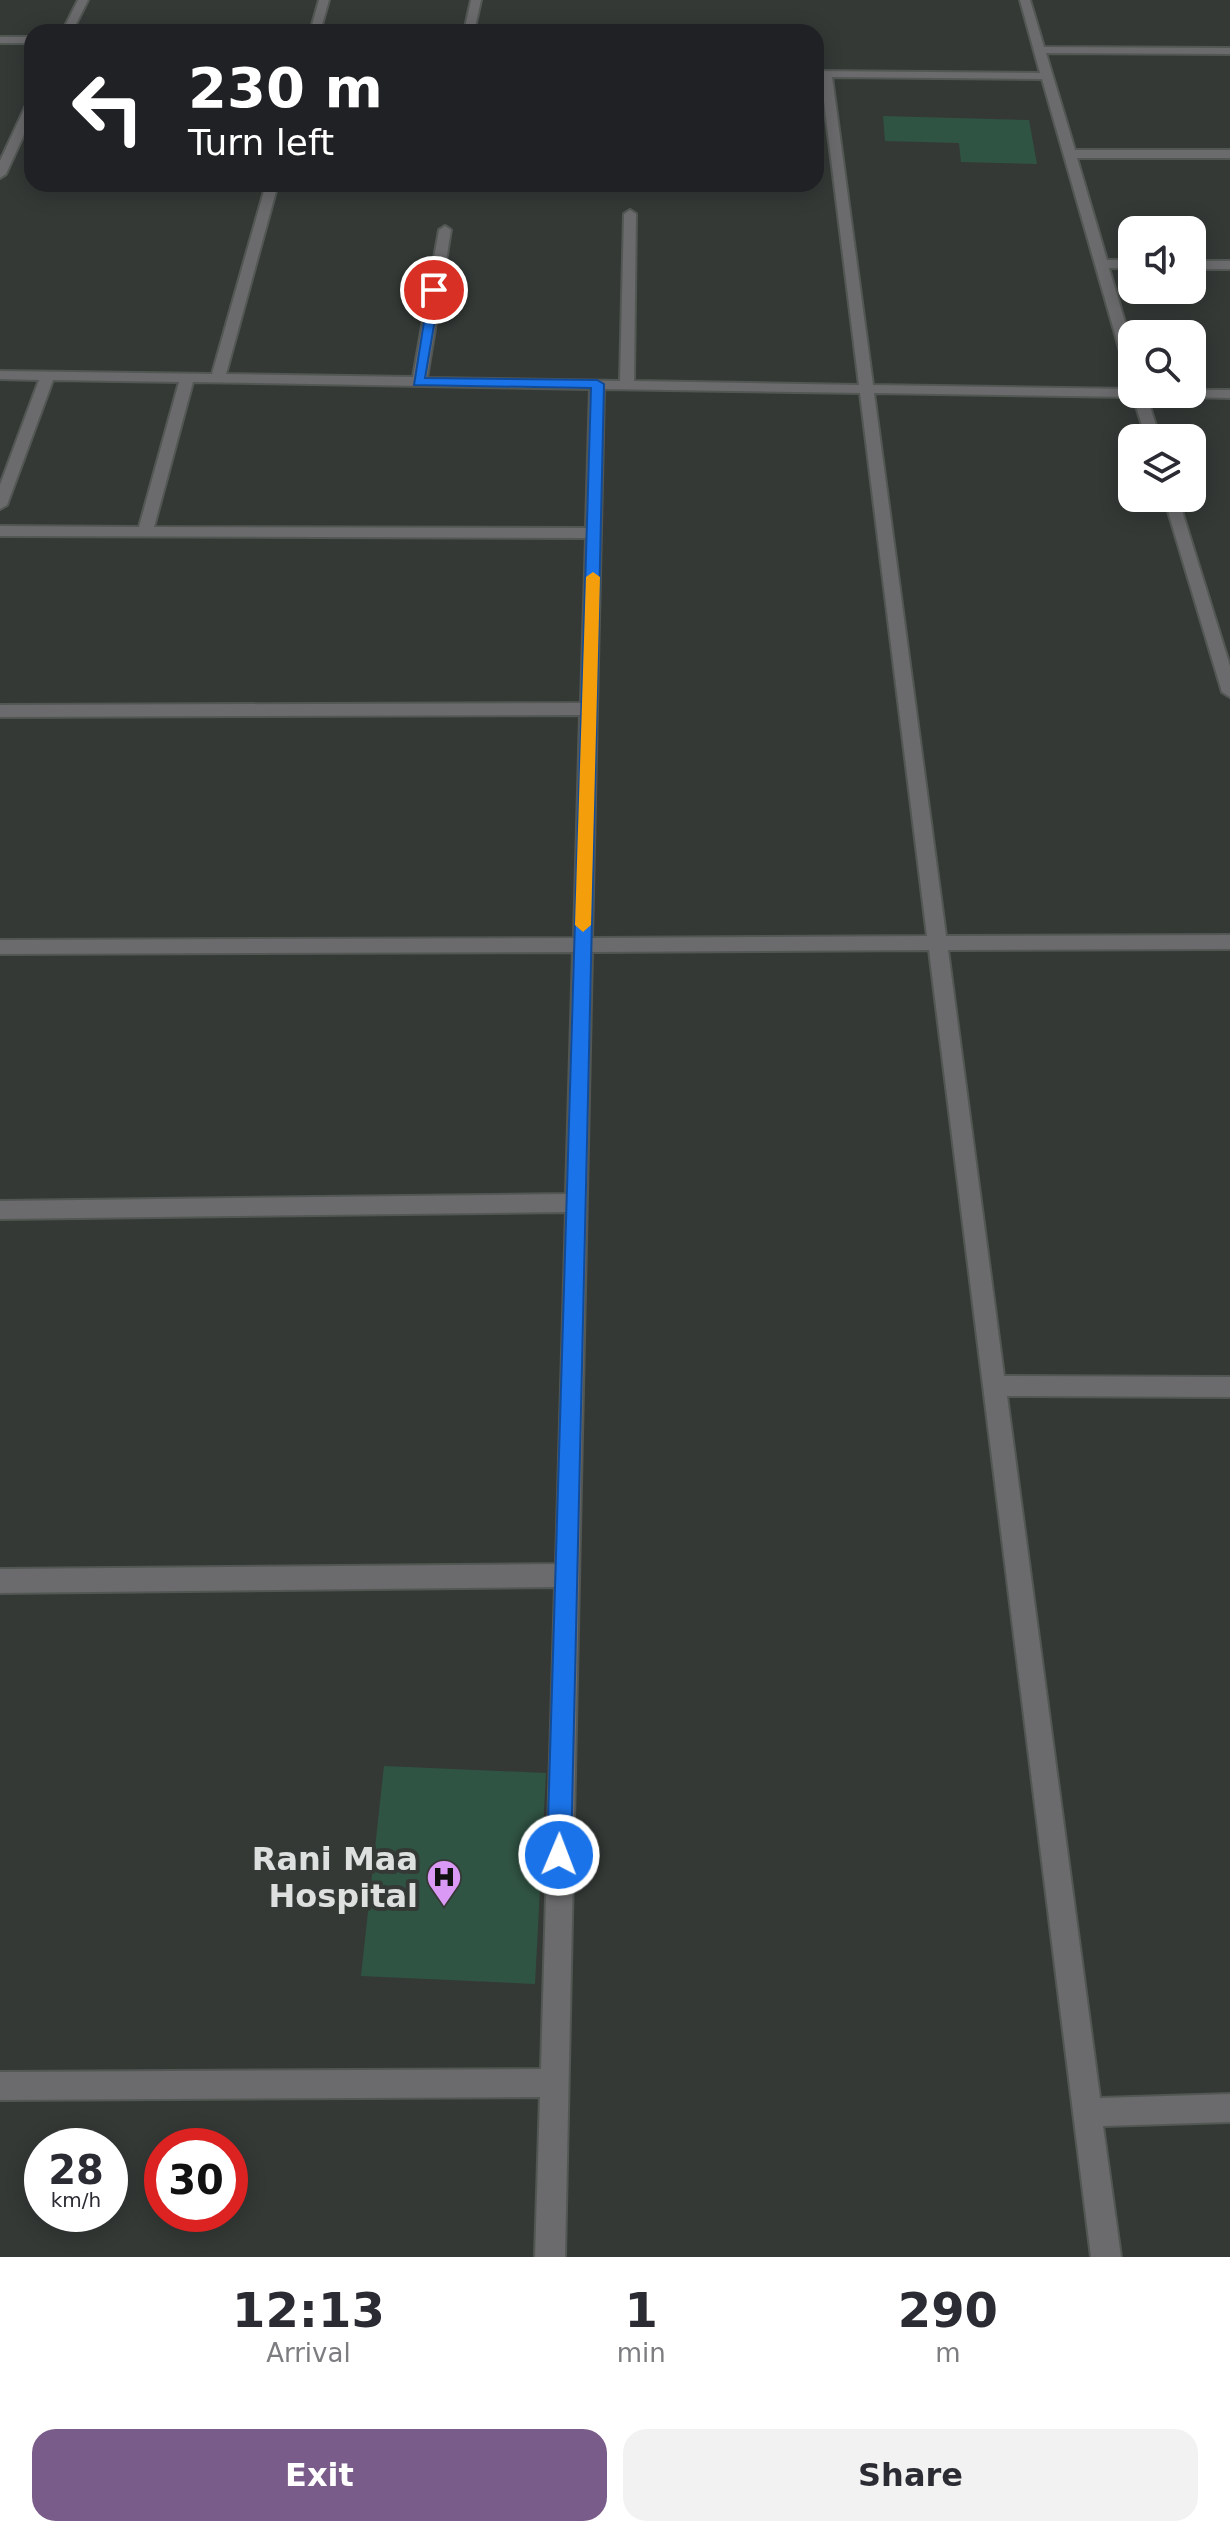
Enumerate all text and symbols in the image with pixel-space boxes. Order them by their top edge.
text: 230 m [188,55,383,120]
icon: left [56,56,160,160]
text: Turn left [188,122,334,163]
map controls [1118,216,1206,512]
button: sound [1118,216,1206,304]
pin [400,256,468,324]
icon: arrive [412,268,456,312]
button: search [1118,320,1206,408]
button: layers [1118,424,1206,512]
position arrow [517,1813,601,1897]
place label: Rani Maa Hospital [252,1840,418,1915]
hospital icon: Rani Maa Hospital [425,1858,463,1908]
speed limit sign: 30 [144,2128,248,2232]
text: 28 [48,2147,104,2193]
text: km/h [51,2188,101,2212]
text: 12:13 [232,2282,385,2338]
text: 1 [625,2282,658,2338]
text: 290 [898,2282,998,2338]
text: Arrival [266,2338,351,2368]
text: min [617,2338,666,2368]
text: m [935,2338,961,2368]
button: Exit [32,2429,607,2521]
button: Share [623,2429,1198,2521]

